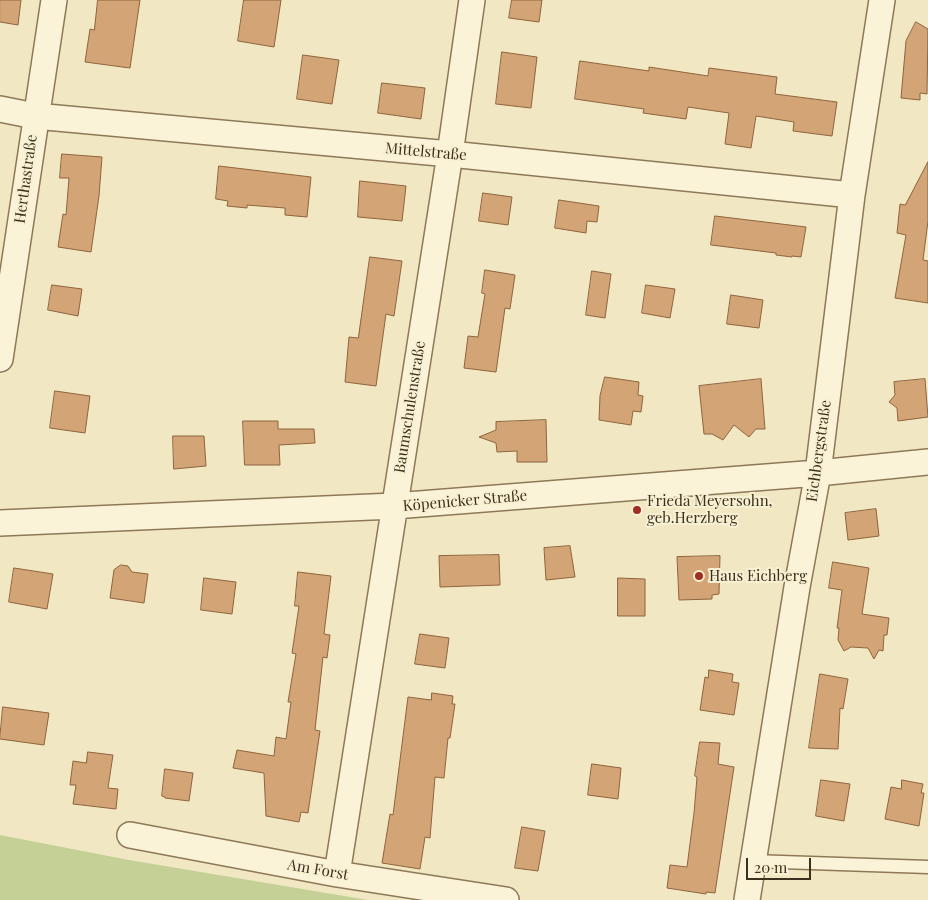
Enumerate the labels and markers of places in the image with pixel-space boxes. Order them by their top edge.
place label: Frieda Meyersohn, geb.Herzberg [647,492,773,527]
marker: Frieda Meyersohn, geb.Herzberg [631,504,643,516]
place label: Haus Eichberg [709,567,807,585]
marker: Haus Eichberg [693,570,705,582]

